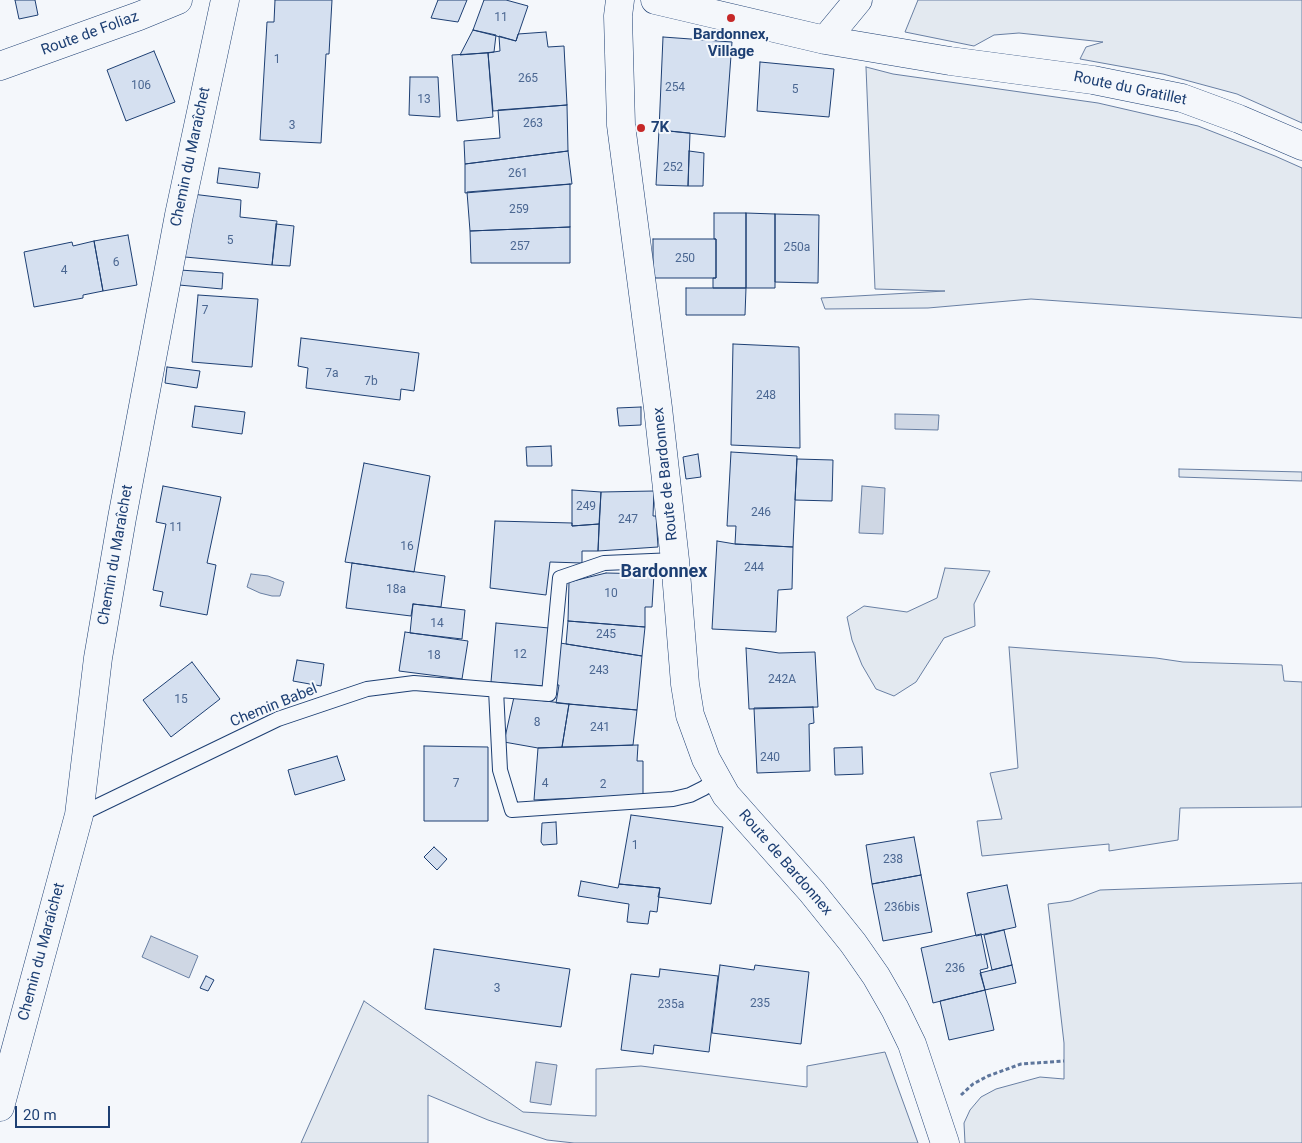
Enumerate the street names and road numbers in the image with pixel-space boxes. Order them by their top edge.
street label: Route de Foliaz [39,8,141,60]
street label: Route du Gratillet [1072,68,1188,110]
street label: Chemin du Maraîchet [167,86,215,228]
street label: Route de Bardonnex [650,406,682,542]
street label: Chemin du Maraîchet [95,483,137,627]
street label: Chemin Babel [228,680,320,732]
street label: Route de Bardonnex [734,806,836,920]
street label: Chemin du Maraîchet [15,881,69,1023]

